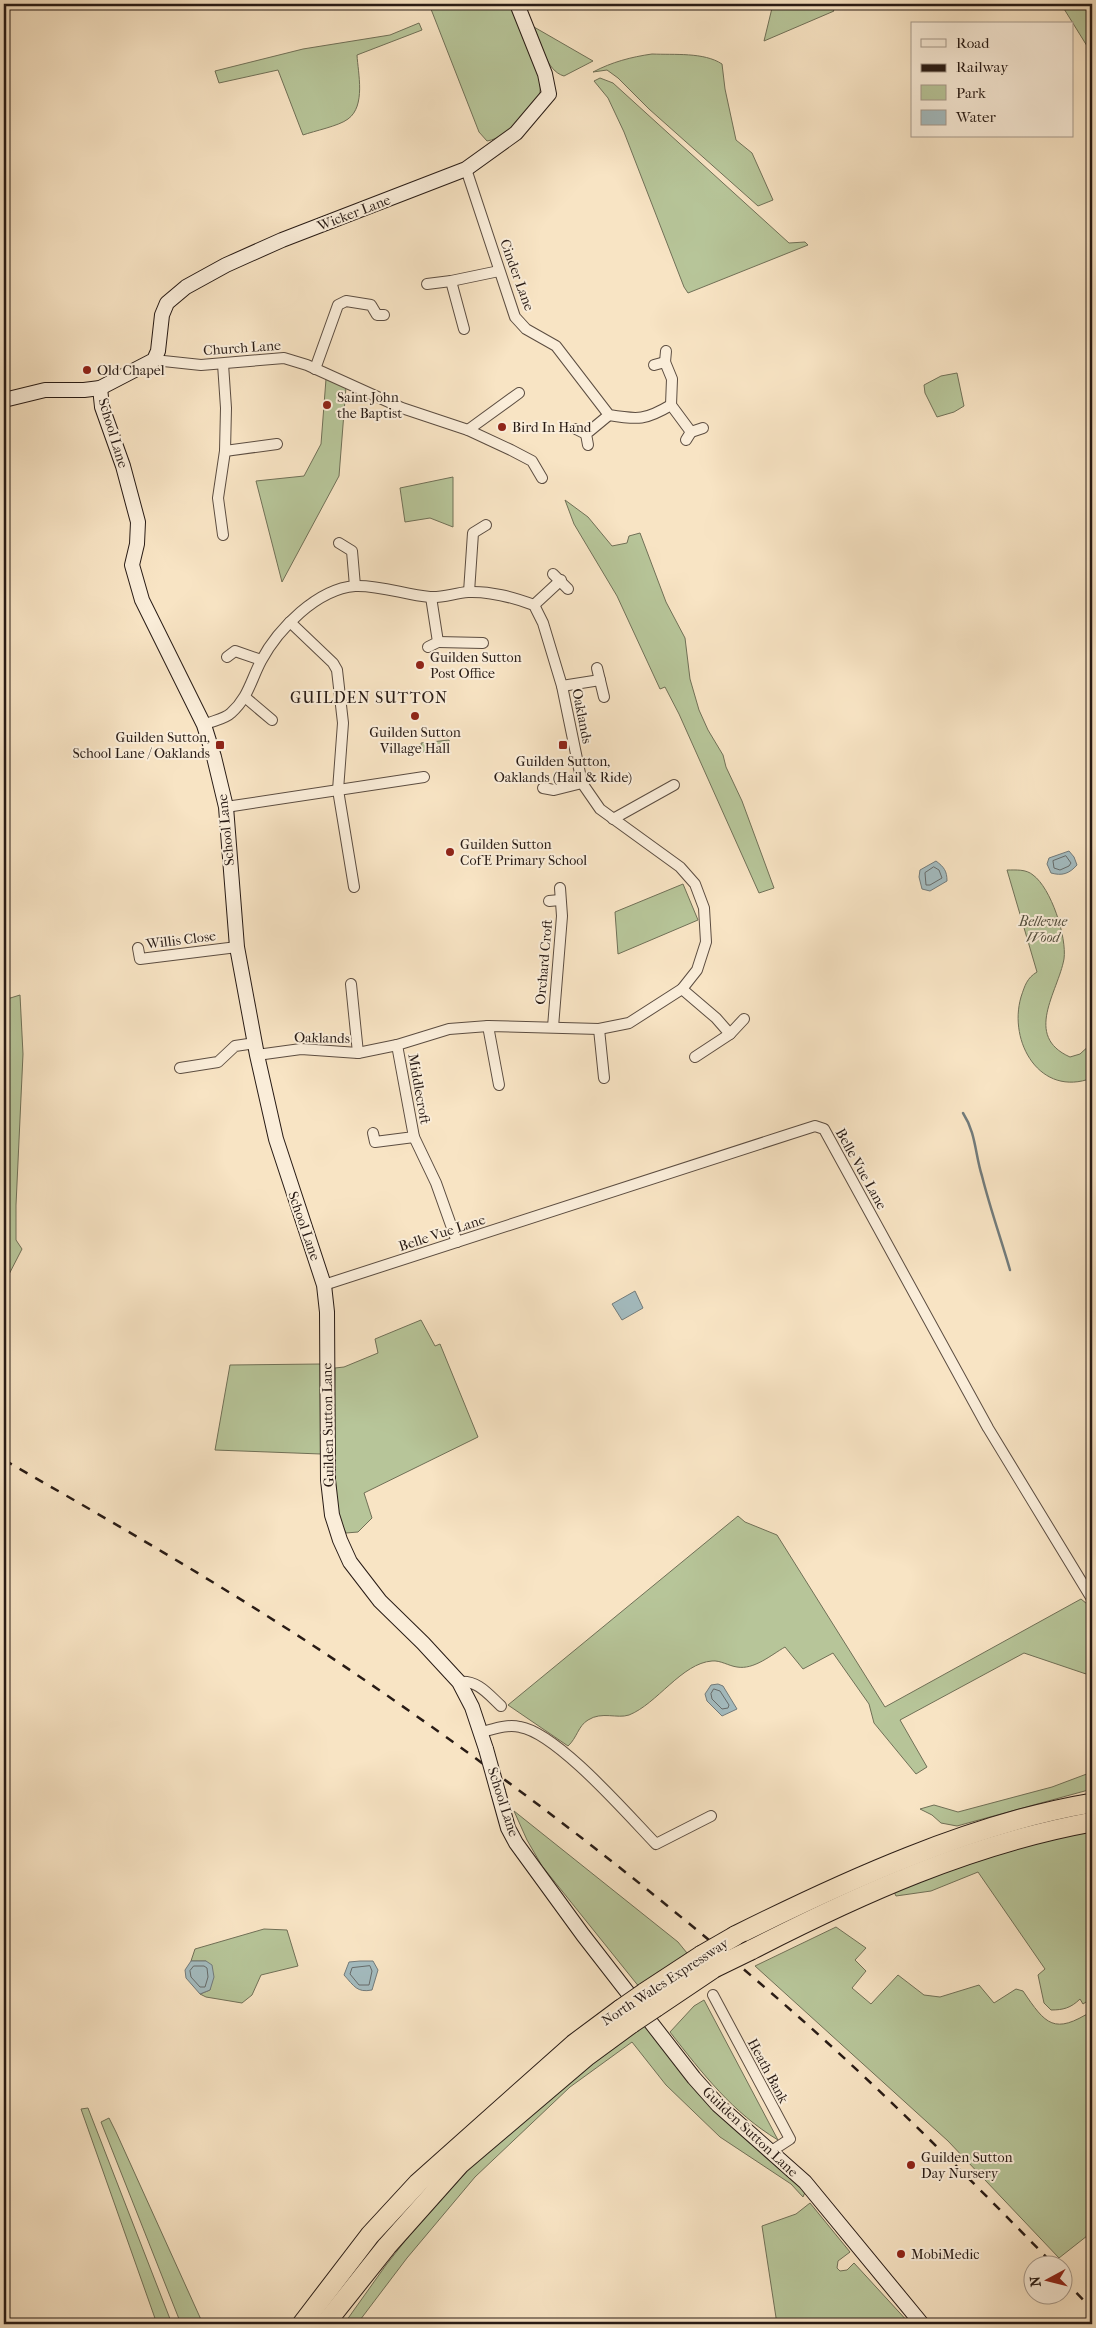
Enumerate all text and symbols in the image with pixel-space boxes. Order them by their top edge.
legend [911,22,1074,138]
text: Road [956,34,990,52]
text: Railway [956,58,1009,76]
text: Park [956,84,986,102]
text: Water [955,108,996,126]
street label: Wicker Lane [314,191,393,235]
street label: Cinder Lane [496,237,538,313]
street label: Church Lane [203,337,281,359]
place label: Old Chapel [97,362,165,379]
marker: Old Chapel [81,364,93,376]
place label: Saint John the Baptist [337,389,402,422]
street label: School Lane [94,396,132,470]
marker: Saint John the Baptist [321,399,333,411]
place label: Bird In Hand [512,419,592,436]
marker: Bird In Hand [496,421,508,433]
place label: Guilden Sutton Post Office [430,649,522,682]
marker: Guilden Sutton Post Office [414,659,426,671]
street label: Oaklands [568,687,596,745]
district label: GUILDEN SUTTON [290,688,448,707]
marker: Guilden Sutton Village Hall [409,710,421,722]
place label: Guilden Sutton Village Hall [369,724,461,757]
place label: Guilden Sutton, School Lane / Oaklands [73,729,210,762]
marker: Guilden Sutton, School Lane / Oaklands [214,739,226,751]
marker: Guilden Sutton, Oaklands (Hail & Ride) [557,739,569,751]
place label: Guilden Sutton, Oaklands (Hail & Ride) [494,753,632,786]
street label: School Lane [214,793,238,867]
place label: Guilden Sutton CofE Primary School [460,836,587,869]
marker: Guilden Sutton CofE Primary School [444,846,456,858]
park label: Bellevue Wood [1018,913,1068,946]
street label: Orchard Croft [532,919,556,1005]
street label: Willis Close [144,927,217,953]
street label: Oaklands [294,1029,350,1047]
street label: Middlecroft [404,1052,434,1126]
street label: Belle Vue Lane [832,1125,890,1213]
street label: School Lane [284,1189,324,1263]
street label: Belle Vue Lane [397,1211,488,1255]
street label: Guilden Sutton Lane [318,1363,338,1487]
street label: School Lane [484,1765,522,1839]
street label: North Wales Expressway [598,1934,732,2029]
street label: Heath Bank [744,2036,793,2107]
street label: Guilden Sutton Lane [699,2083,801,2181]
place label: Guilden Sutton Day Nursery [921,2149,1013,2182]
marker: Guilden Sutton Day Nursery [905,2159,917,2171]
place label: MobiMedic [911,2246,979,2263]
marker: MobiMedic [895,2248,907,2260]
north arrow [1024,2256,1074,2306]
text: N [1026,2275,1045,2288]

